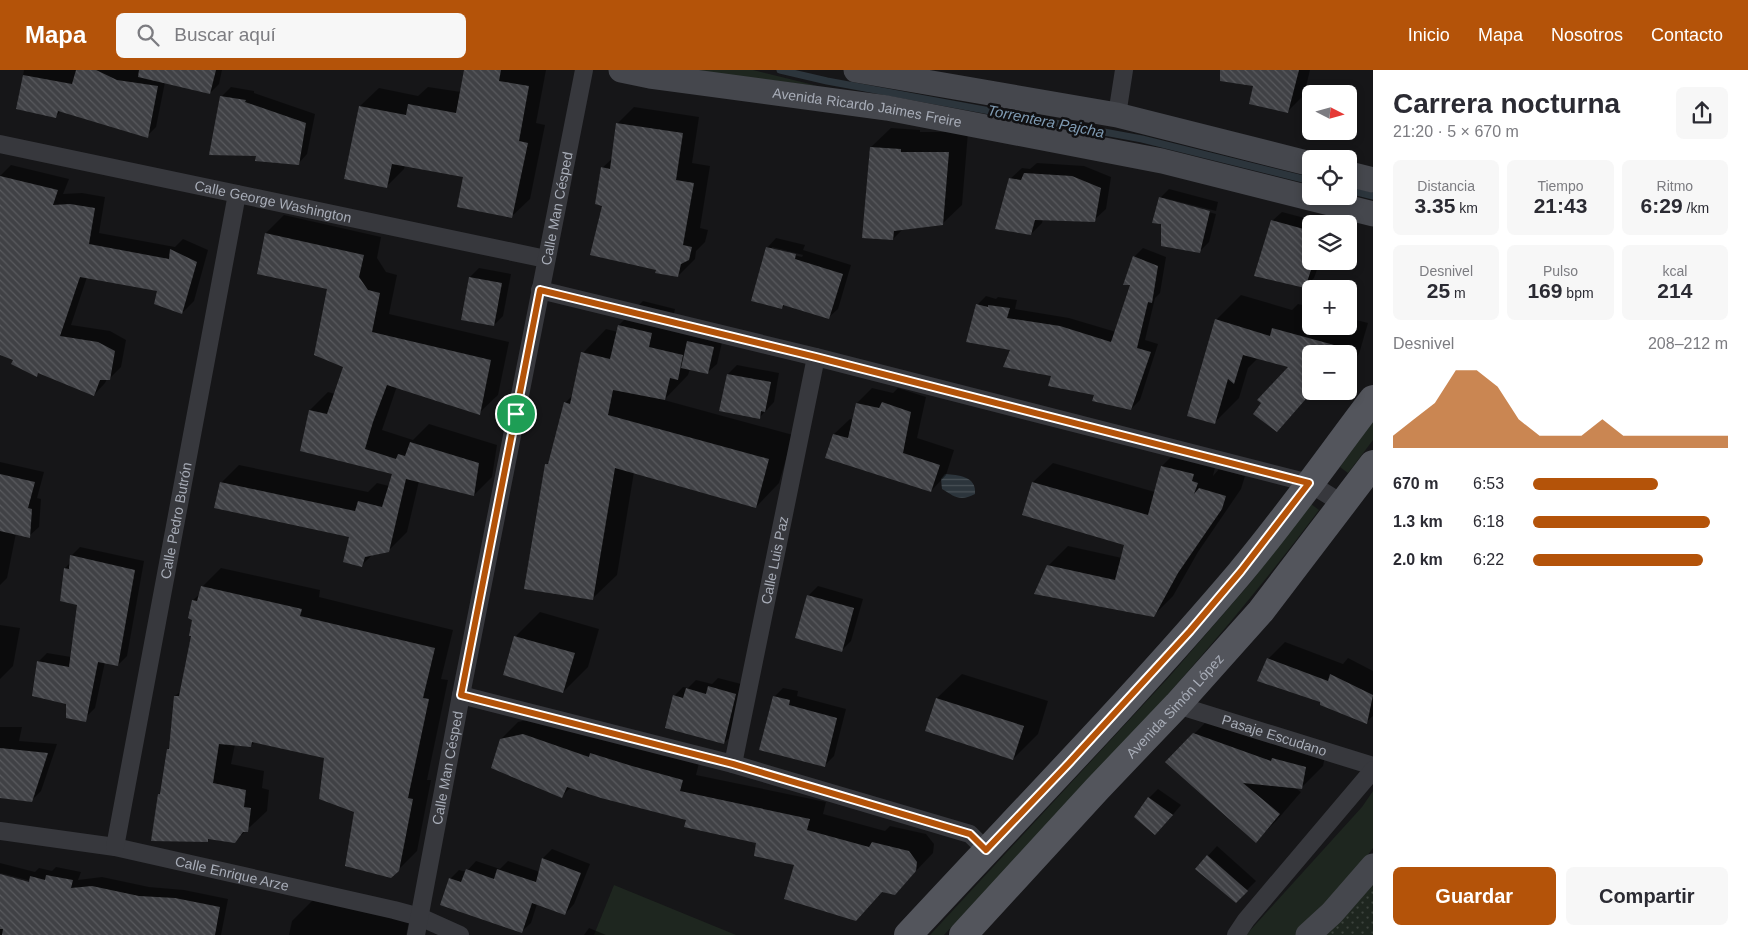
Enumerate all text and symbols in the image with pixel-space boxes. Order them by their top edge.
search box [116,13,466,58]
text: Mapa [25,21,86,48]
icon: search [134,21,162,49]
text: Buscar aquí [174,24,276,45]
text: Inicio [1408,25,1450,45]
text: Mapa [1478,25,1523,45]
text: Nosotros [1551,25,1623,45]
text: Contacto [1651,25,1723,45]
street label: Avenida Ricardo Jaimes Freire [772,85,963,130]
north arrow [1302,85,1358,140]
map controls [1302,85,1357,400]
button: share [1676,87,1728,139]
text: Carrera nocturna [1393,88,1620,119]
water label: Torrentera Pajcha [986,101,1106,141]
text: 21:20 · 5 × 670 m [1393,123,1519,140]
street label: Calle Man Césped [538,150,576,267]
button: locate [1302,150,1357,205]
street label: Calle George Washington [193,177,353,226]
text: Distancia [1417,178,1475,194]
text: Tiempo [1537,178,1584,194]
text: Ritmo [1657,178,1693,194]
text: 3.35 [1414,194,1455,217]
text: 21:43 [1534,194,1587,217]
text: 6:29 [1641,194,1683,217]
text: km [1455,200,1478,216]
text: /km [1683,200,1709,216]
button: layers [1302,215,1357,270]
text: Desnivel [1419,263,1473,279]
text: Pulso [1543,263,1578,279]
text: kcal [1662,263,1687,279]
text: 25 [1427,279,1450,302]
text: 169 [1527,279,1562,302]
text: 214 [1657,279,1692,302]
button: + [1302,280,1357,335]
text: m [1450,285,1466,301]
text: bpm [1562,285,1594,301]
text: Desnivel [1393,335,1454,352]
text: 208–212 m [1648,335,1728,352]
button: − [1302,345,1357,400]
pin [495,393,537,435]
icon: arrive [502,400,530,428]
street label: Calle Pedro Butrón [157,461,195,580]
text: 670 m [1393,475,1438,492]
text: 6:53 [1473,475,1504,492]
text: 1.3 km [1393,513,1443,530]
text: 6:18 [1473,513,1504,530]
street label: Calle Luis Paz [758,515,791,606]
text: 2.0 km [1393,551,1443,568]
text: 6:22 [1473,551,1504,568]
street label: Avenida Simón López [1123,651,1227,761]
street label: Calle Man Césped [429,710,466,826]
street label: Pasaje Escudano [1220,711,1329,759]
street label: Calle Enrique Arze [174,853,291,894]
button: Guardar [1393,867,1556,925]
button: Compartir [1566,867,1728,925]

